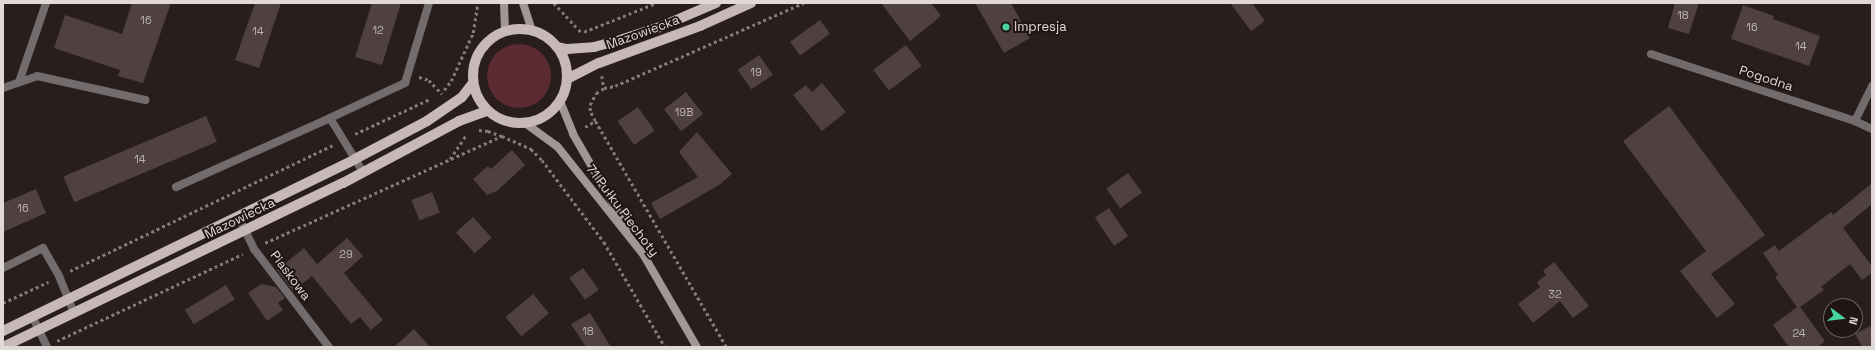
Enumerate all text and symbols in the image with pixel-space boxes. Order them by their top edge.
house number: 18 [1677,8,1689,22]
house number: 16 [140,13,152,27]
street label: Mazowiecka [604,13,682,53]
place label: Impresja [1014,19,1067,35]
house number: 16 [1746,20,1758,34]
marker: Impresja [1001,22,1011,32]
house number: 12 [372,23,384,37]
house number: 14 [252,24,264,38]
house number: 14 [1795,39,1807,53]
street label: Pogodna [1737,63,1795,95]
house number: 19 [750,65,762,79]
house number: 19B [675,105,693,119]
house number: 14 [134,152,146,166]
street label: 71 Pułku Piechoty [582,162,662,260]
street label: Mazowiecka [202,195,278,243]
house number: 16 [17,201,29,215]
house number: 29 [339,247,353,261]
street label: Piaskowa [266,248,314,304]
house number: 32 [1548,287,1562,301]
north arrow [1823,298,1863,338]
text: N [1846,315,1861,326]
house number: 18 [582,324,594,338]
house number: 24 [1792,326,1806,340]

